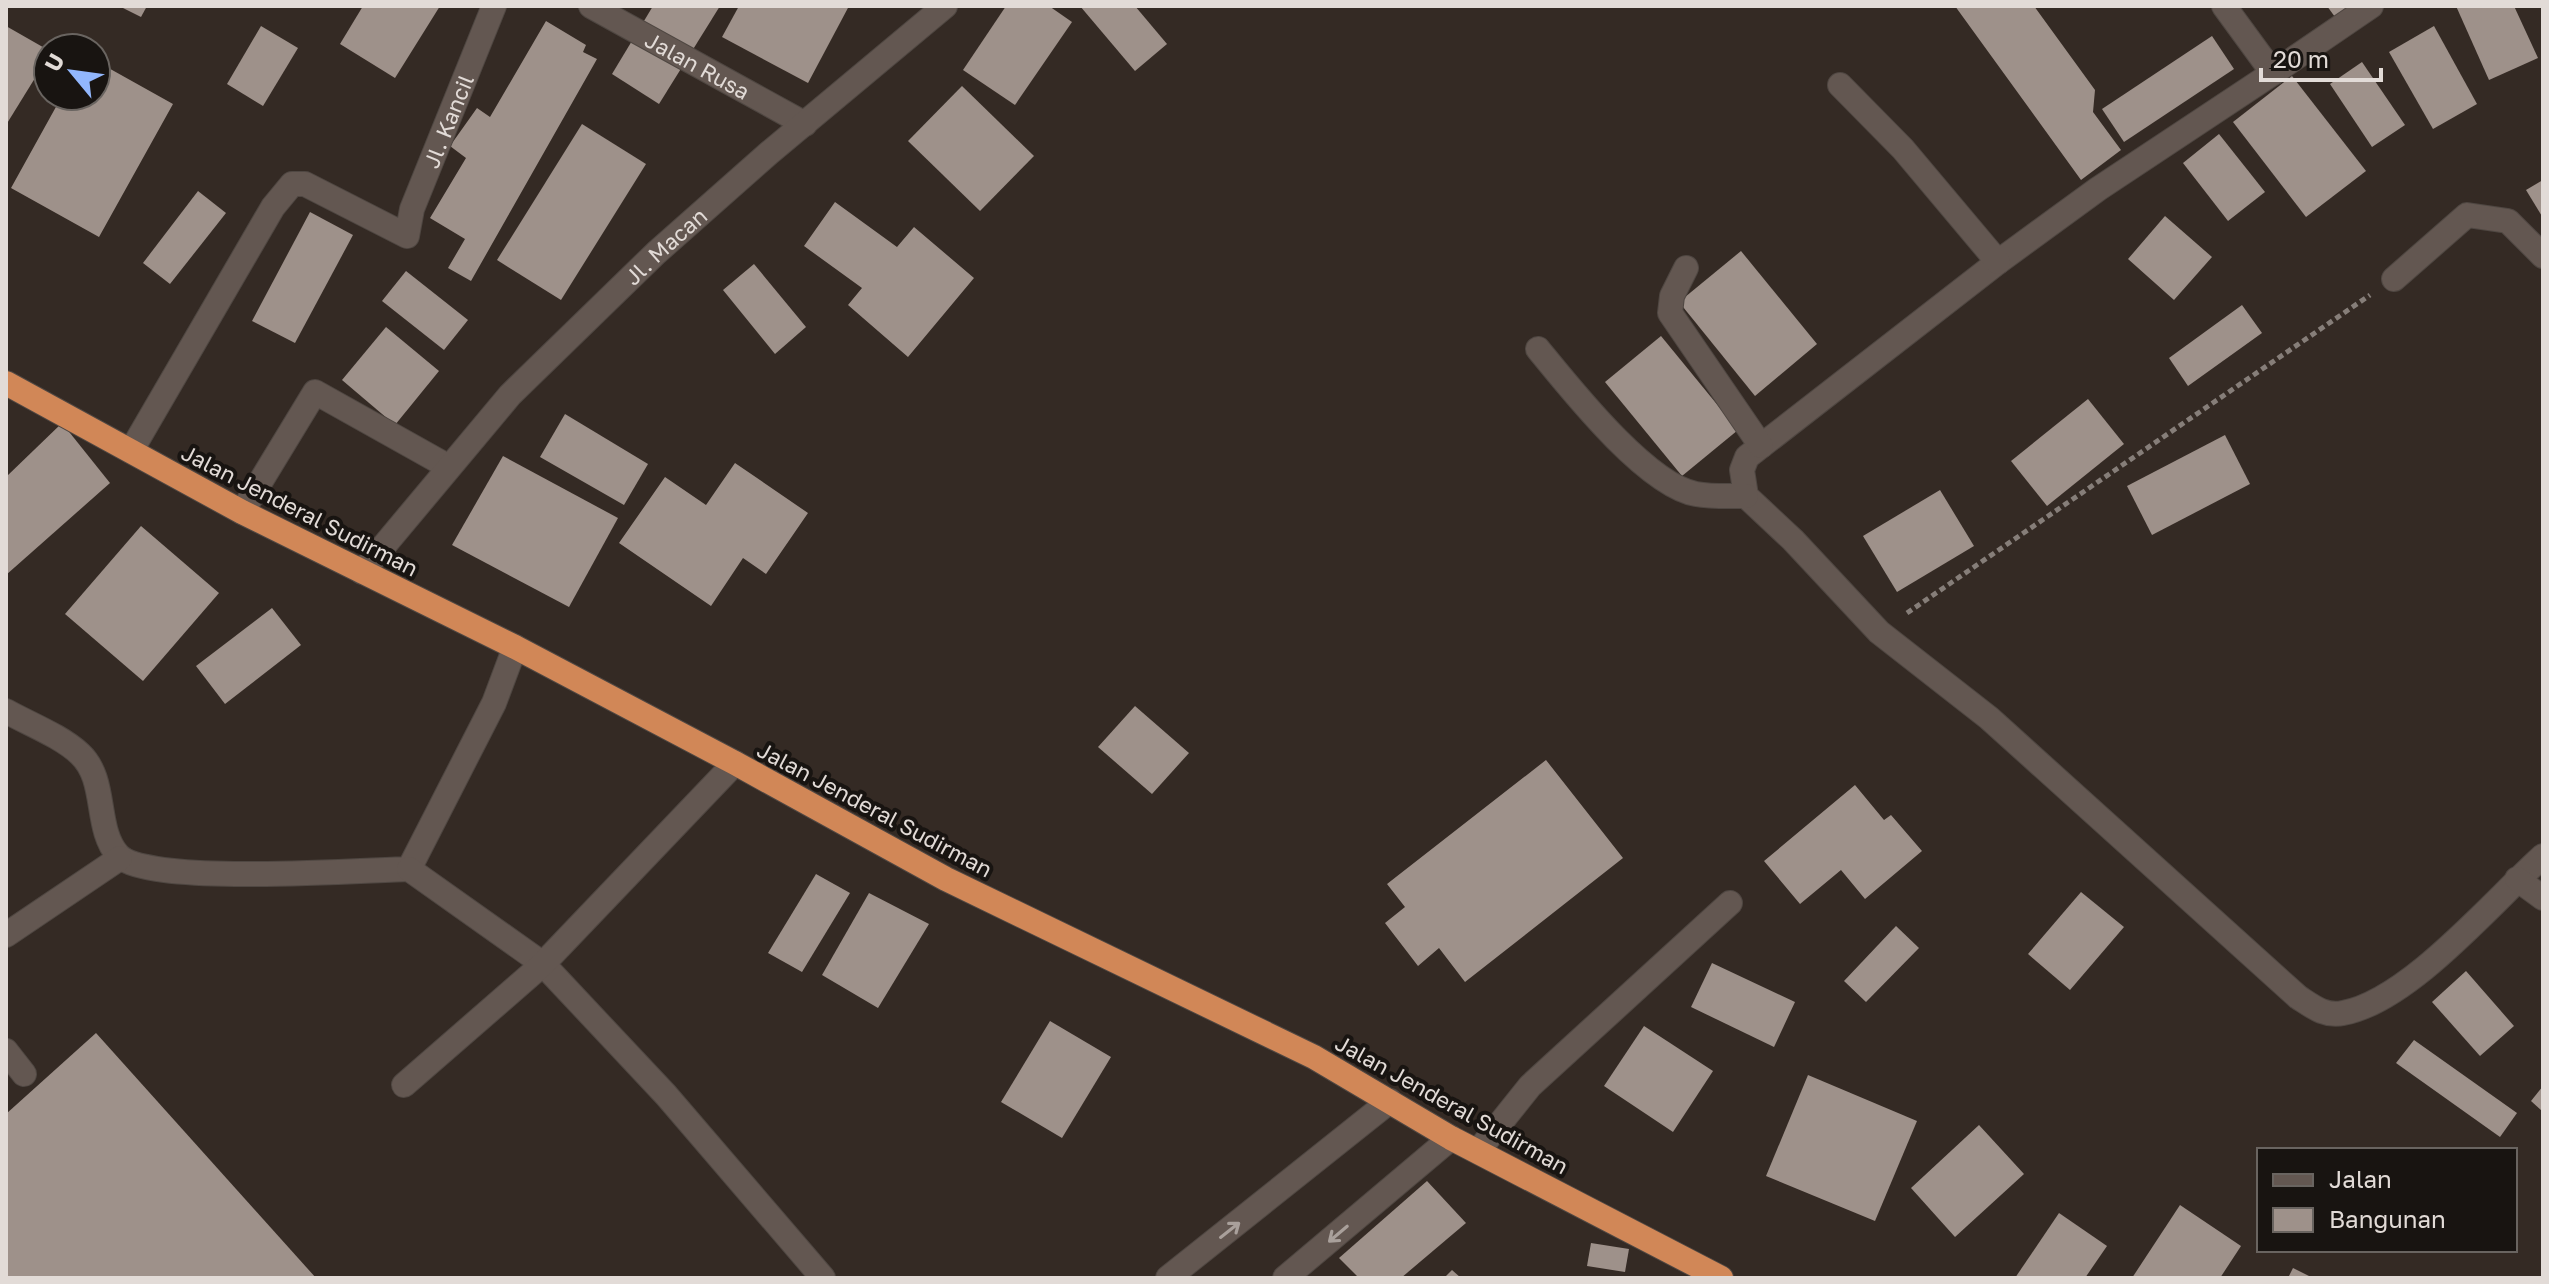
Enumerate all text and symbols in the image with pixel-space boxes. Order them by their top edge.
street label: Jalan Rusa [641,25,755,105]
north arrow [32,32,112,112]
scale bar [2261,32,2381,82]
text: 20 m [2273,44,2329,73]
text: U [38,48,70,76]
street label: Jl. Kancil [417,70,478,172]
street label: Jl. Macan [618,201,712,290]
street label: Jalan Jenderal Sudirman [177,438,423,582]
street label: Jalan Jenderal Sudirman [753,736,997,882]
street label: Jalan Jenderal Sudirman [1331,1029,1573,1179]
legend [2257,1148,2517,1252]
text: Jalan [2329,1164,2392,1193]
text: Bangunan [2329,1204,2446,1233]
one-way arrow [1219,1221,1240,1239]
one-way arrow [1328,1225,1348,1243]

